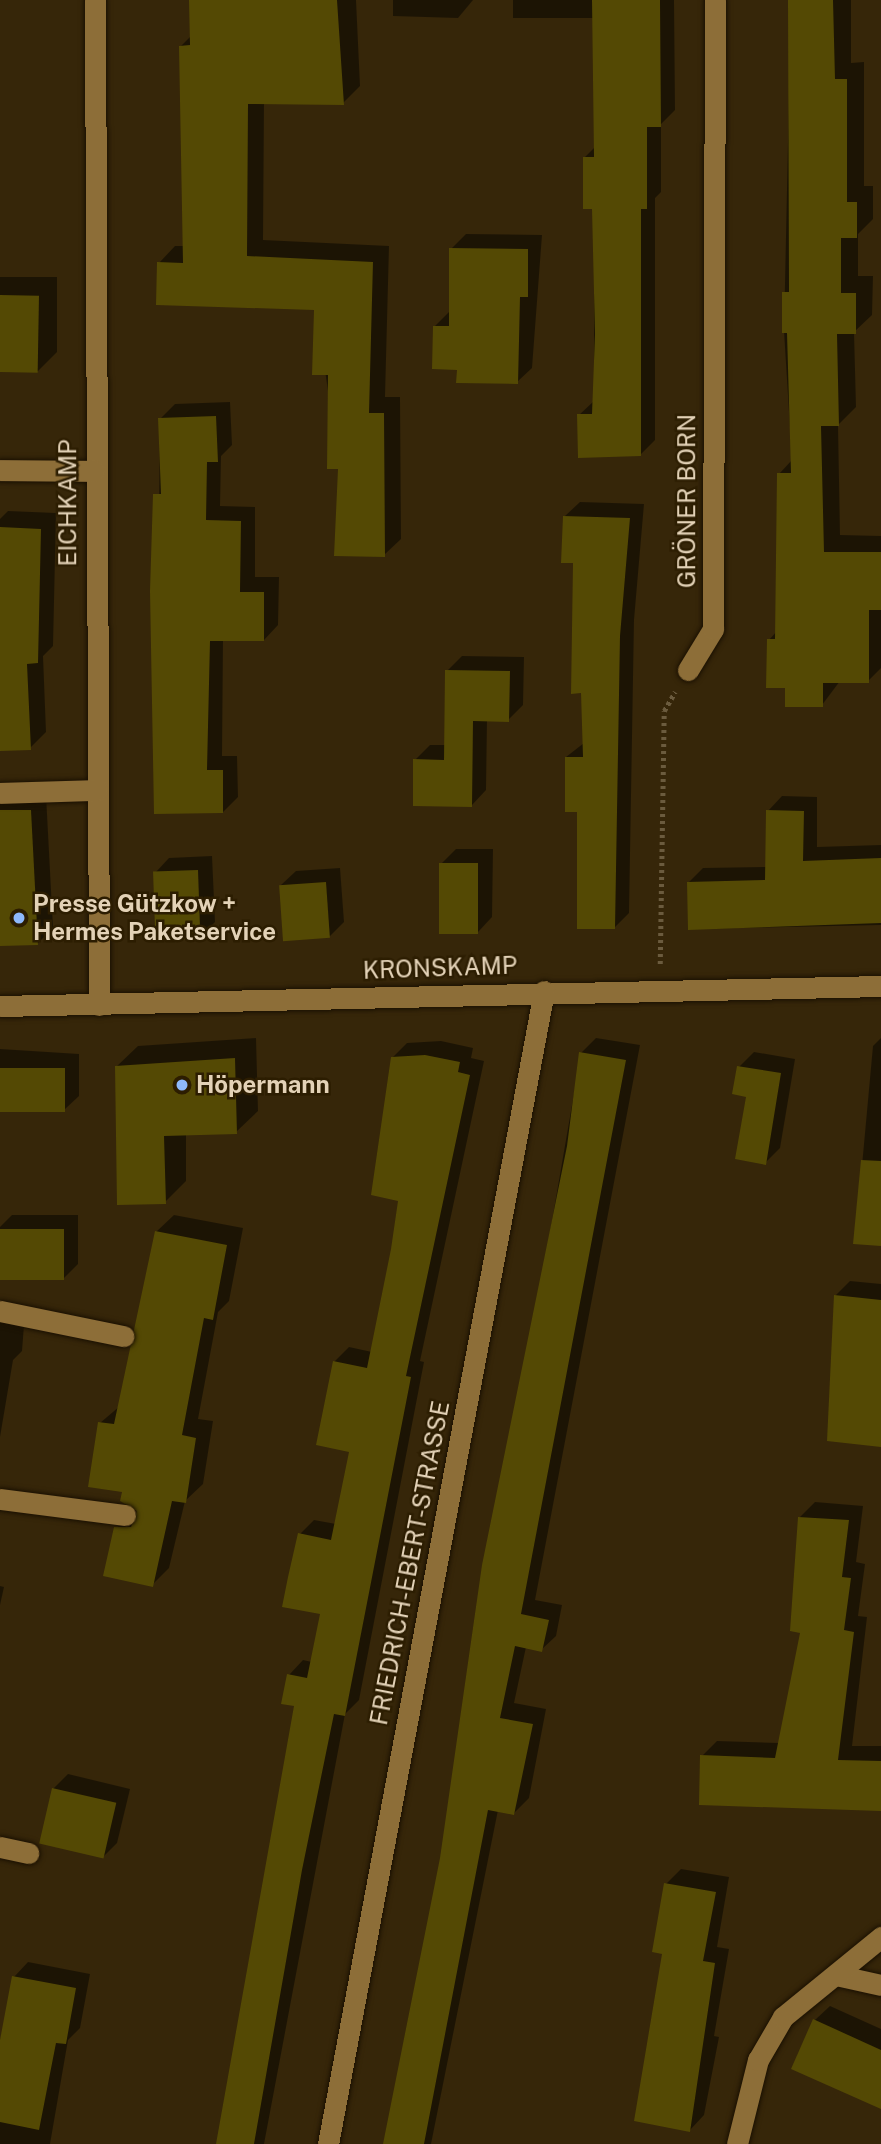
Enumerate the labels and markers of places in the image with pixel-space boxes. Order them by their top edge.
place label: Presse Gützkow + Hermes Paketservice [33,890,276,946]
marker: Presse Gützkow + Hermes Paketservice [11,910,27,926]
place label: Höpermann [196,1071,330,1099]
marker: Höpermann [174,1077,190,1093]

